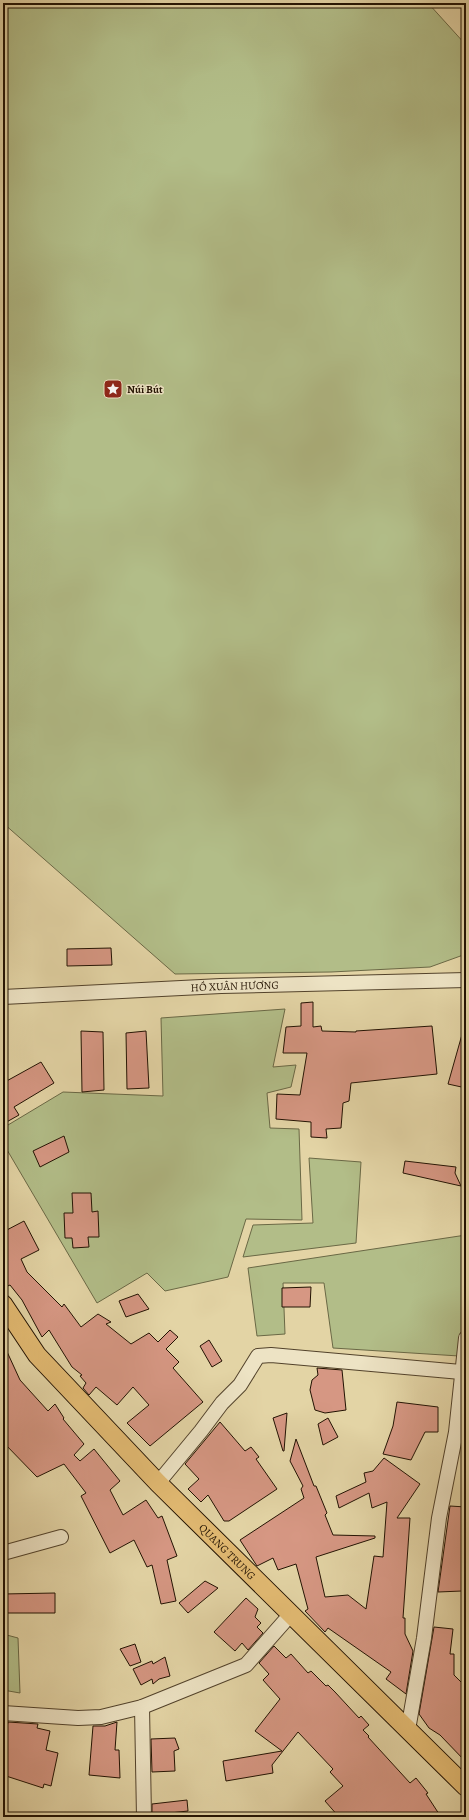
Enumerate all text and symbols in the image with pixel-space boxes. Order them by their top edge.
place icon: Núi Bút [102,378,124,400]
place label: Núi Bút [127,382,163,397]
street label: HỒ XUÂN HƯƠNG [190,978,279,996]
street label: QUANG TRUNG [195,1520,259,1583]

